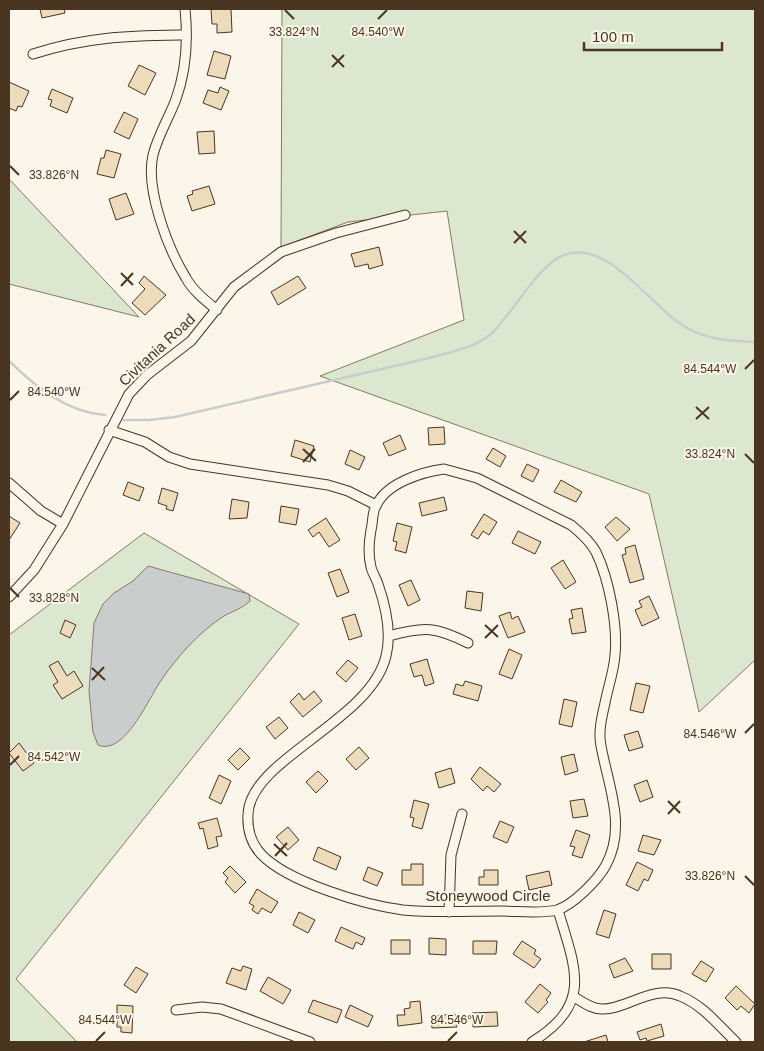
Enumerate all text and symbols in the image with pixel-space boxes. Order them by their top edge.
scale bar [584,20,722,52]
text: 33.824°N [269,25,319,39]
text: 84.540°W [352,25,405,39]
text: 100 m [592,28,634,45]
text: 33.826°N [29,168,79,182]
street label: Civitania Road [115,310,198,389]
text: 84.544°W [684,362,737,376]
text: 84.540°W [28,385,81,399]
text: 33.824°N [685,447,735,461]
text: 33.828°N [29,591,79,605]
text: 84.546°W [684,727,737,741]
text: 84.542°W [28,750,81,764]
text: 33.826°N [685,869,735,883]
street label: Stoneywood Circle [425,887,551,904]
text: 84.544°W [79,1013,132,1027]
text: 84.546°W [431,1013,484,1027]

